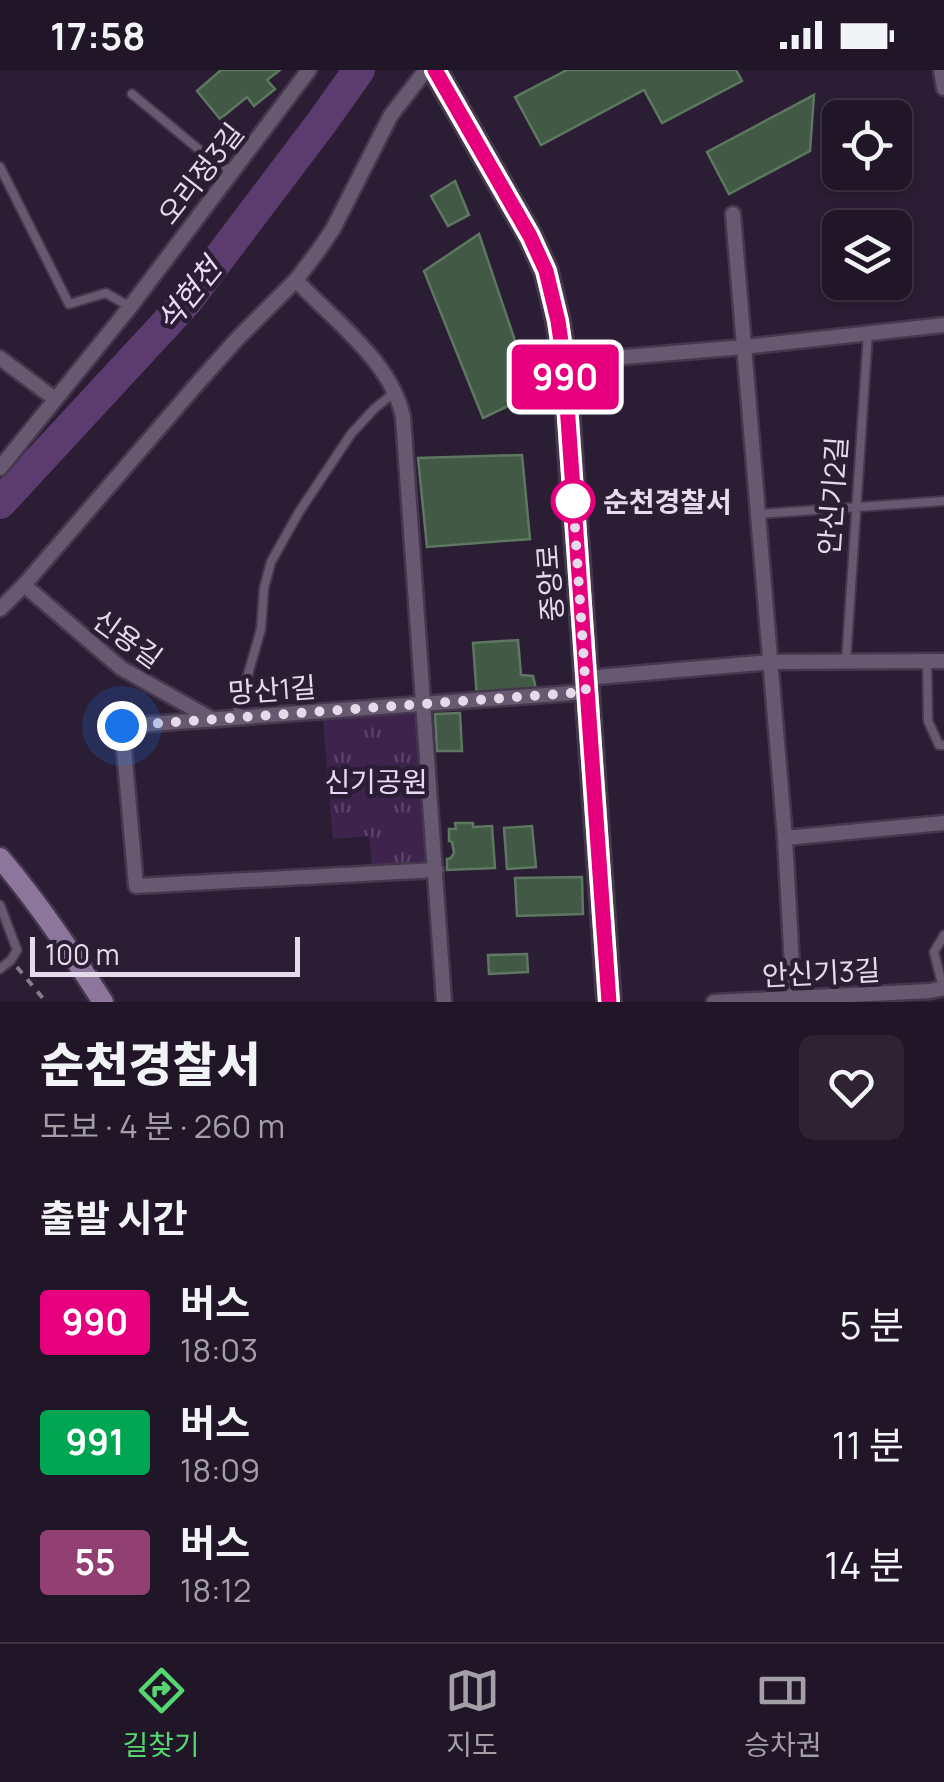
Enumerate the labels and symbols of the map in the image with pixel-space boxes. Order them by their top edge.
street label: 오리정3길 [149,115,251,231]
water label: 석현천 [146,246,232,339]
line badge: 990 [508,344,622,410]
street label: 안신기2길 [809,435,855,557]
marker: 순천경찰서 [552,480,594,522]
place label: 순천경찰서 [603,482,732,520]
street label: 중앙로 [527,543,571,623]
street label: 신용길 [86,600,170,676]
street label: 망산1길 [227,667,317,711]
your location [97,701,147,751]
park label: 신기공원 [324,762,428,800]
scale bar [30,932,300,976]
street label: 안신기3길 [761,950,881,994]

